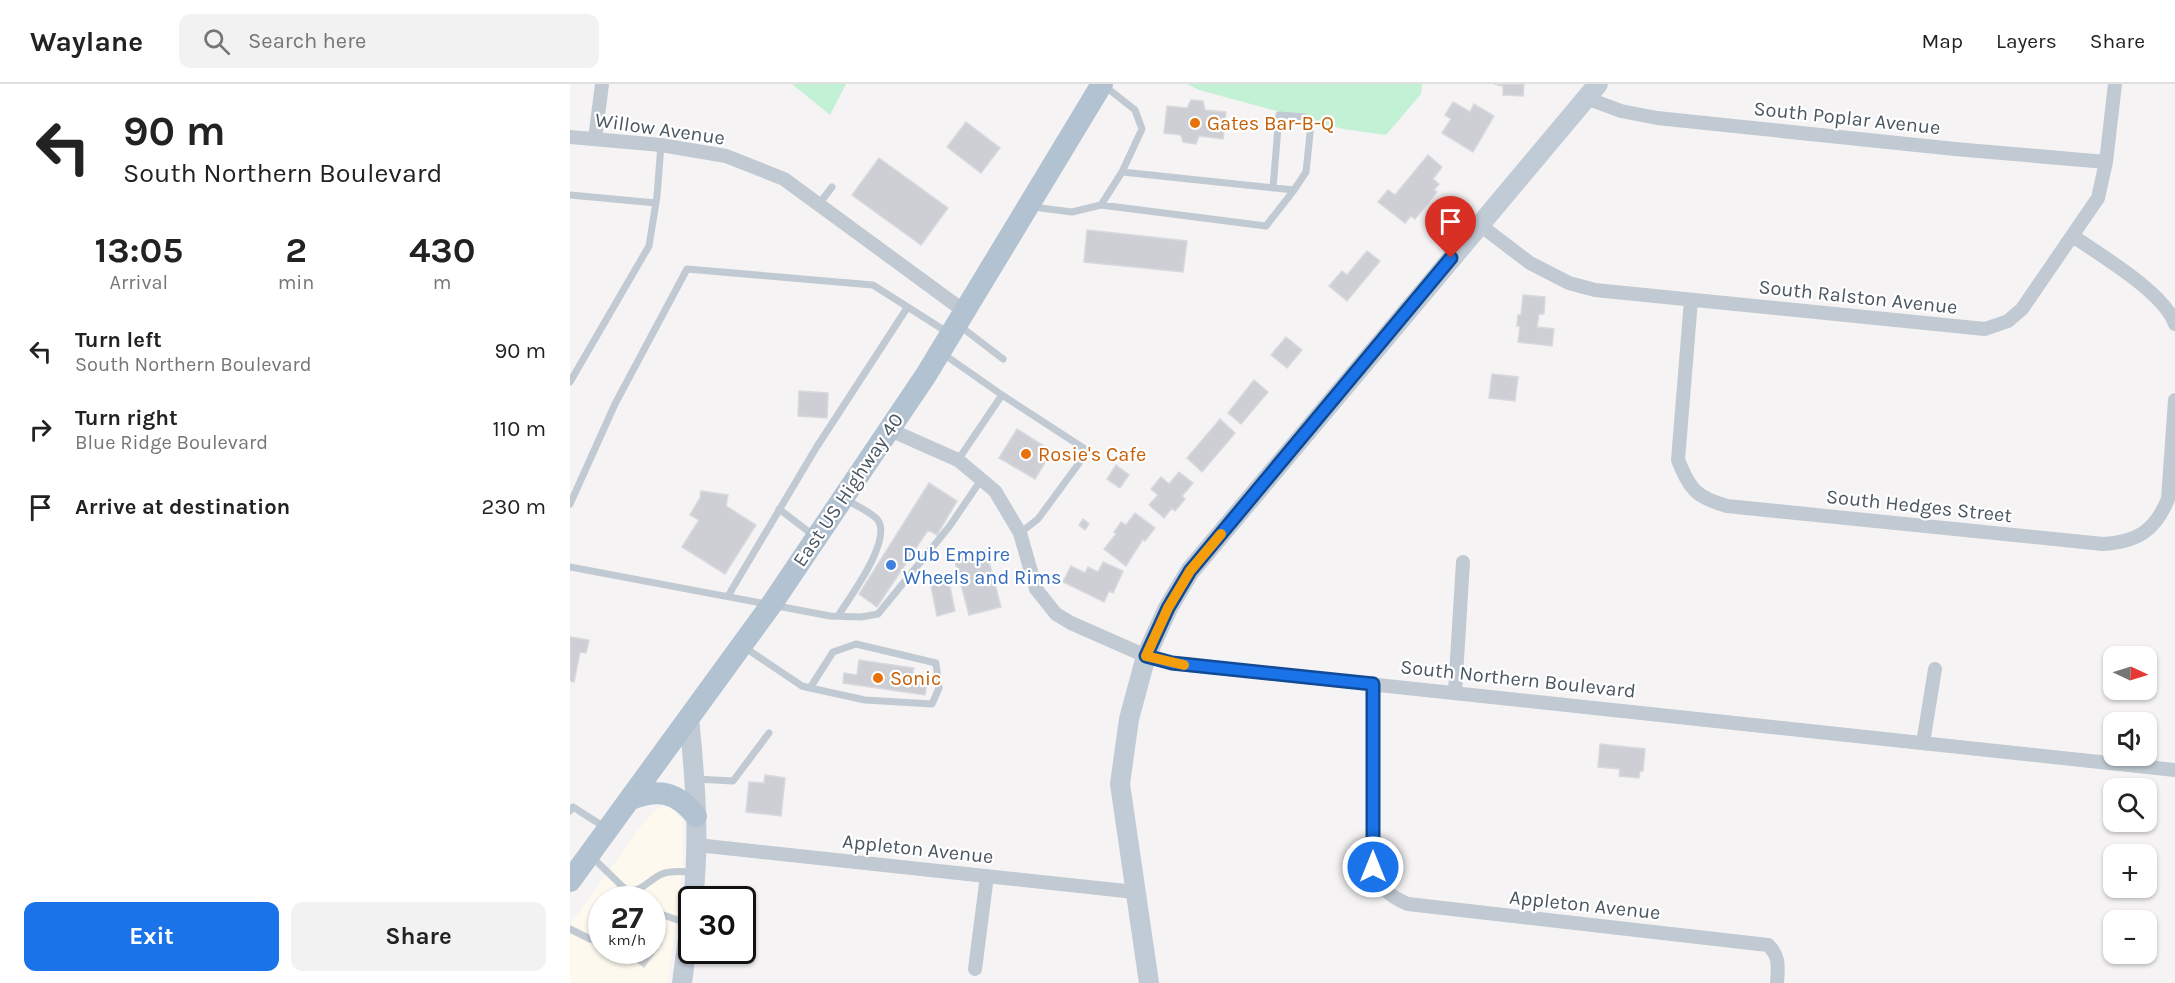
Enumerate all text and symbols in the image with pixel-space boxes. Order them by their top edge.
search box [179,14,599,68]
text: Waylane [30,25,143,58]
icon: search [200,25,233,58]
text: Search here [248,28,366,54]
text: Map [1921,29,1963,53]
text: Layers [1996,29,2057,53]
text: Share [2090,29,2145,53]
street label: South Poplar Avenue [1753,97,1941,139]
text: 90 m [123,106,226,156]
icon: left [24,108,102,186]
street label: Willow Avenue [594,108,726,150]
place label: Gates Bar-B-Q [1207,112,1334,135]
marker: Gates Bar-B-Q [1188,116,1202,130]
text: South Northern Boulevard [123,157,443,189]
pin [1425,196,1476,258]
icon: arrive [1434,205,1467,238]
text: 13:05 [95,229,183,271]
text: 2 [285,229,307,271]
text: 430 [409,229,476,271]
text: Arrival [110,271,168,294]
text: min [278,271,314,294]
text: m [433,271,452,294]
street label: South Ralston Avenue [1757,275,1959,319]
text: Turn left [75,327,162,353]
icon: left [24,335,57,368]
text: 90 m [494,338,546,364]
text: South Northern Boulevard [75,353,312,376]
text: Turn right [75,405,178,431]
street label: East US Highway 40 [788,409,908,571]
icon: right [24,413,57,446]
text: 110 m [493,416,546,442]
text: Blue Ridge Boulevard [75,431,268,454]
place label: Rosie's Cafe [1038,443,1146,466]
marker: Rosie's Cafe [1019,447,1033,461]
street label: South Hedges Street [1825,485,2014,527]
icon: arrive [24,491,57,524]
text: Arrive at destination [75,494,290,520]
text: 230 m [481,494,546,520]
place label: Dub Empire Wheels and Rims [903,543,1061,589]
marker: Dub Empire Wheels and Rims [884,558,898,572]
north arrow [2103,646,2157,700]
map controls [2103,646,2157,964]
street label: South Northern Boulevard [1399,655,1637,703]
place label: Sonic [890,667,941,690]
marker: Sonic [871,671,885,685]
button: sound [2103,712,2157,766]
button: search [2103,778,2157,832]
street label: Appleton Avenue [841,830,995,868]
position arrow [1341,835,1405,899]
button: + [2103,844,2157,898]
speed limit sign: 30 [678,886,756,964]
street label: Appleton Avenue [1508,886,1662,924]
text: 27 [610,900,644,936]
button: Exit [24,902,279,971]
button: Share [291,902,546,971]
button: − [2103,910,2157,964]
text: km/h [608,931,646,949]

